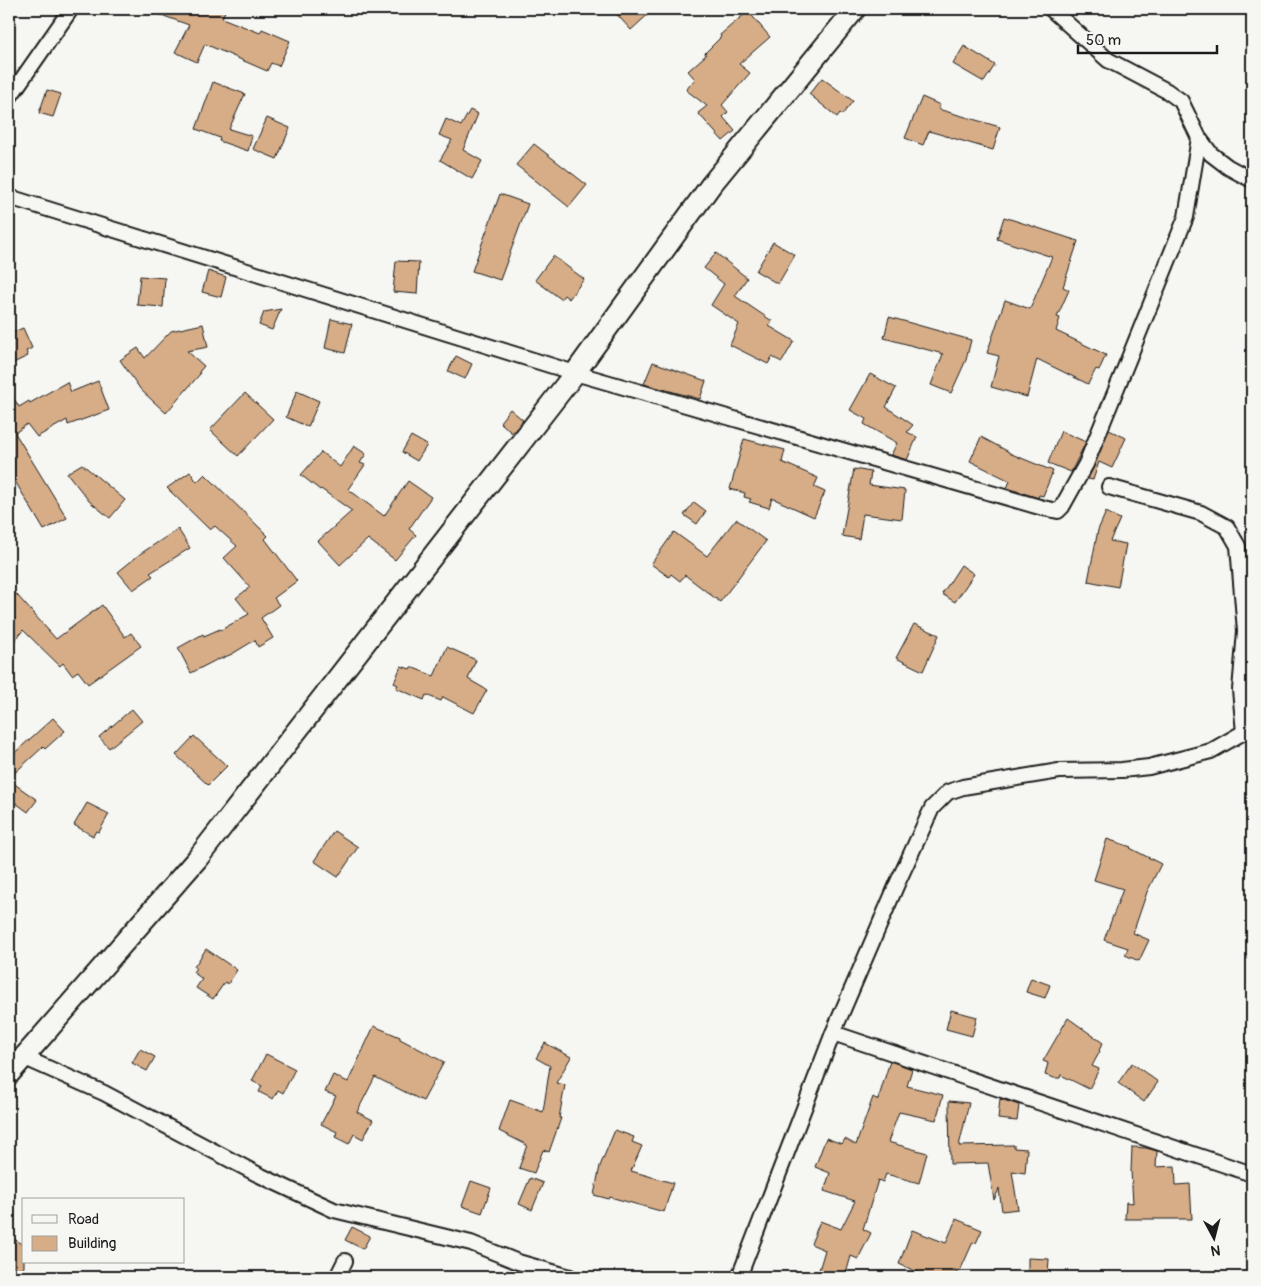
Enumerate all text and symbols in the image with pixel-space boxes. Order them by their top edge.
scale bar [1078,22,1217,54]
text: 50 m [1086,31,1121,50]
legend [22,1198,185,1264]
text: Road [68,1210,99,1229]
north arrow [1188,1214,1238,1264]
text: Building [68,1234,116,1253]
text: N [1210,1241,1221,1259]

